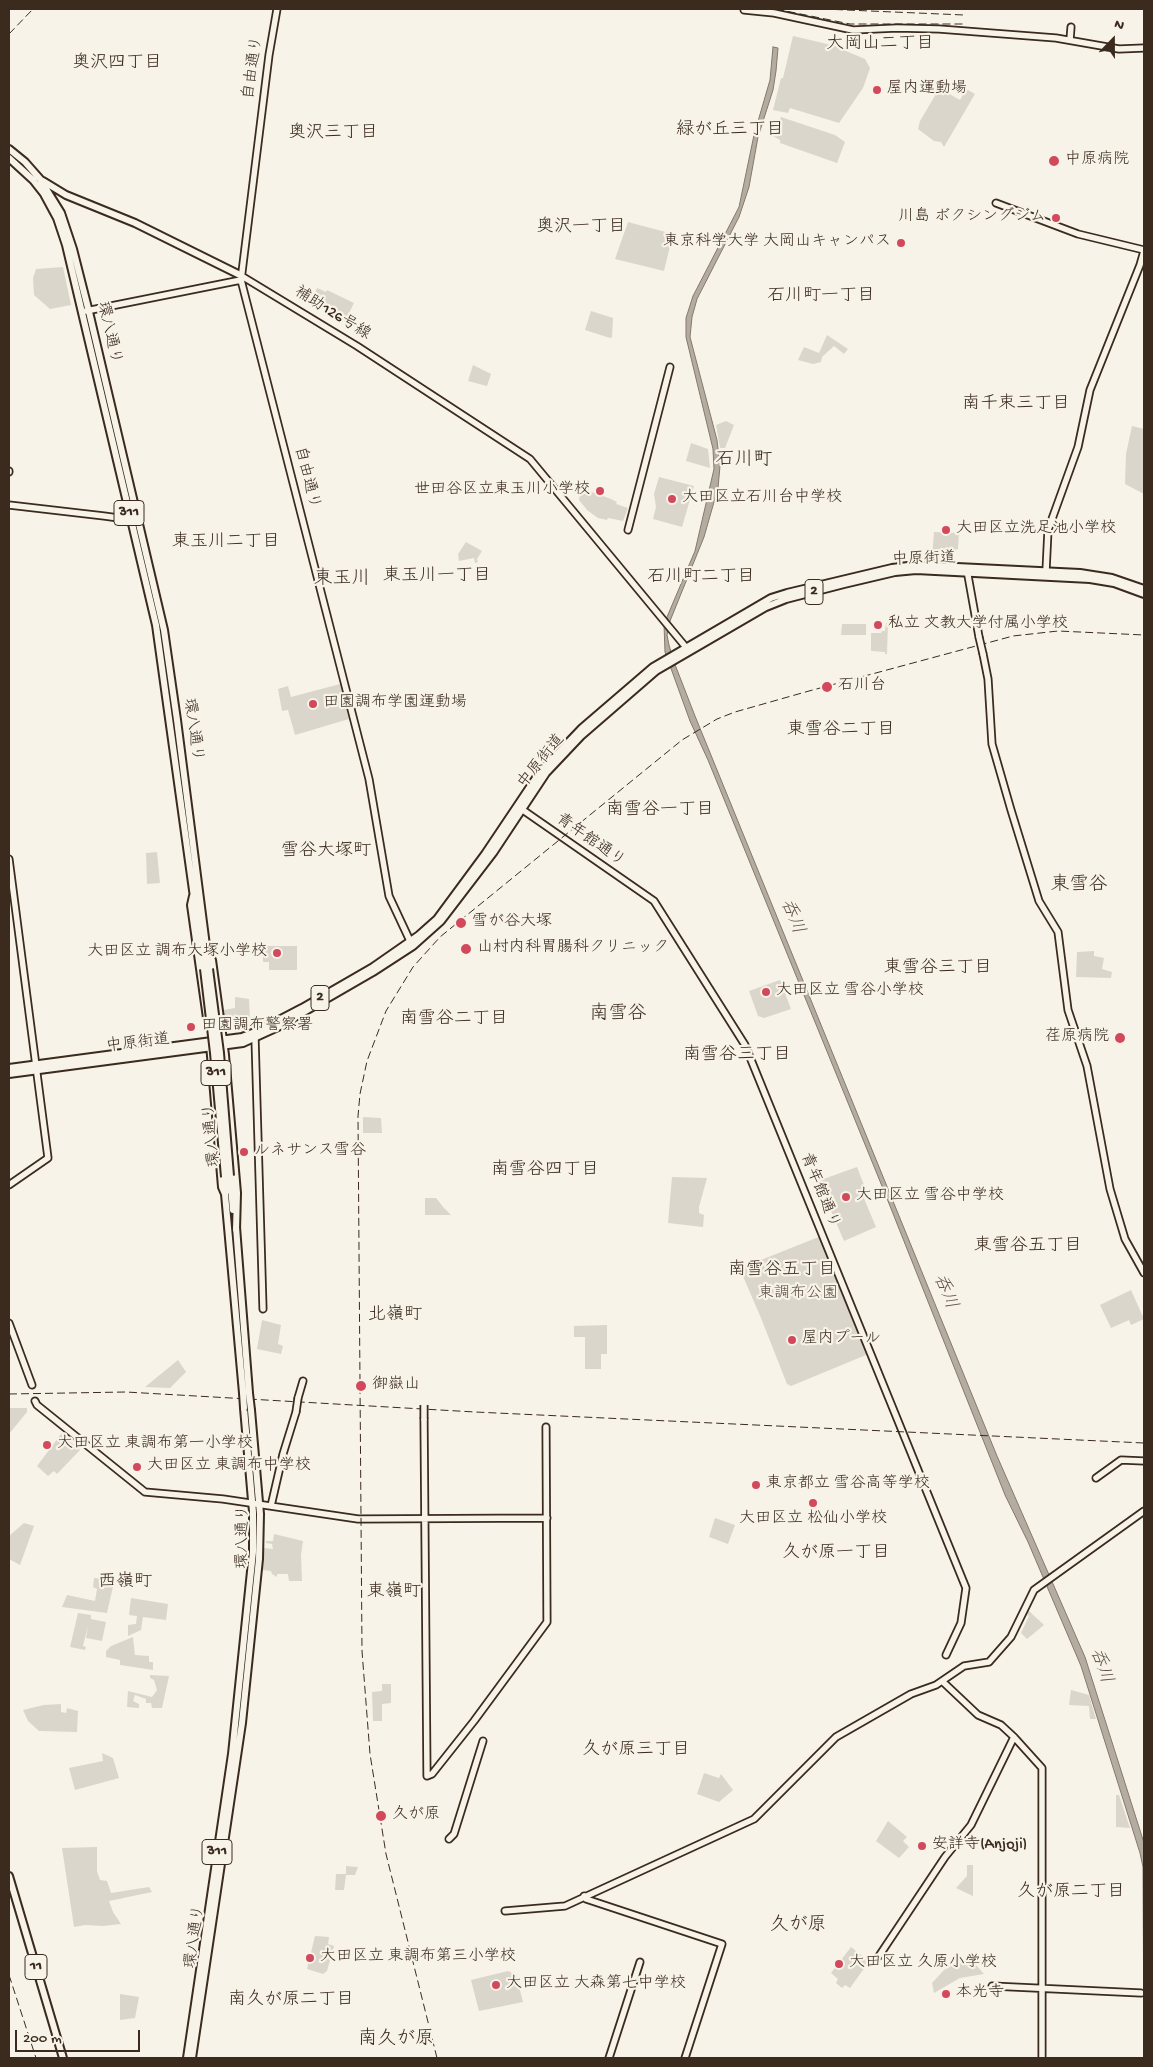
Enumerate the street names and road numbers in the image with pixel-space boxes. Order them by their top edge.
street label: 自由通り [240,35,268,101]
street label: 補助126号線 [290,283,374,345]
street label: 環八通り [91,300,125,366]
street label: 自由通り [289,445,323,511]
road number: 311 [114,500,144,526]
street label: 中原街道 [892,549,956,571]
road number: 2 [805,580,823,604]
street label: 環八通り [178,697,206,763]
street label: 中原街道 [514,731,570,793]
street label: 青年館通り [552,810,628,872]
road number: 2 [311,986,329,1010]
street label: 中原街道 [105,1031,171,1057]
road number: 311 [201,1060,231,1086]
street label: 環八通り [201,1102,225,1168]
street label: 青年館通り [795,1150,843,1232]
street label: 環八通り [234,1505,254,1569]
road number: 311 [202,1840,232,1864]
street label: 環八通り [182,1904,210,1970]
road number: 11 [25,1954,47,1980]

